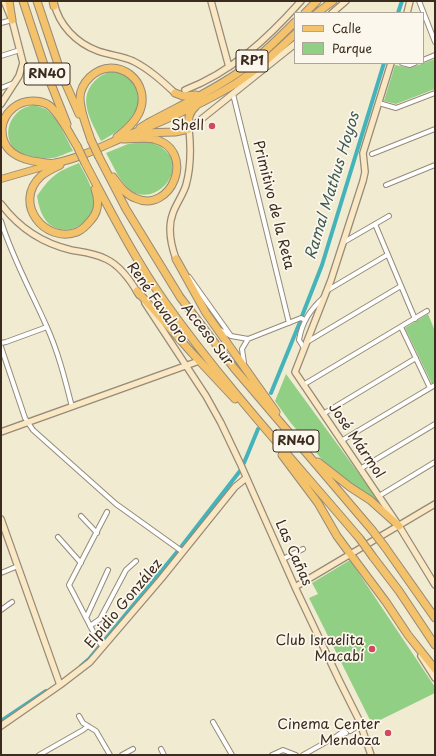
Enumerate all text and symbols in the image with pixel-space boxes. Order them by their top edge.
legend [294,12,424,64]
text: Calle [332,19,361,37]
text: Parque [332,39,372,57]
road number: RP1 [236,50,268,72]
road number: RN40 [24,63,70,85]
water label: Ramal Mathus Hoyos [302,110,364,262]
place label: Shell [171,118,204,134]
marker: Shell [207,121,217,131]
street label: Primitivo de la Reta [249,139,297,271]
street label: René Favaloro [123,259,191,347]
street label: Acceso Sur [177,301,237,369]
street label: José Mármol [325,400,387,482]
road number: RN40 [273,430,319,452]
street label: Las Cañas [271,517,315,589]
street label: Elpidio González [82,556,166,652]
place label: Club Israelita Macabí [276,633,364,666]
marker: Club Israelita Macabí [367,644,377,654]
place label: Cinema Center Mendoza [277,717,380,750]
marker: Cinema Center Mendoza [383,728,393,738]

